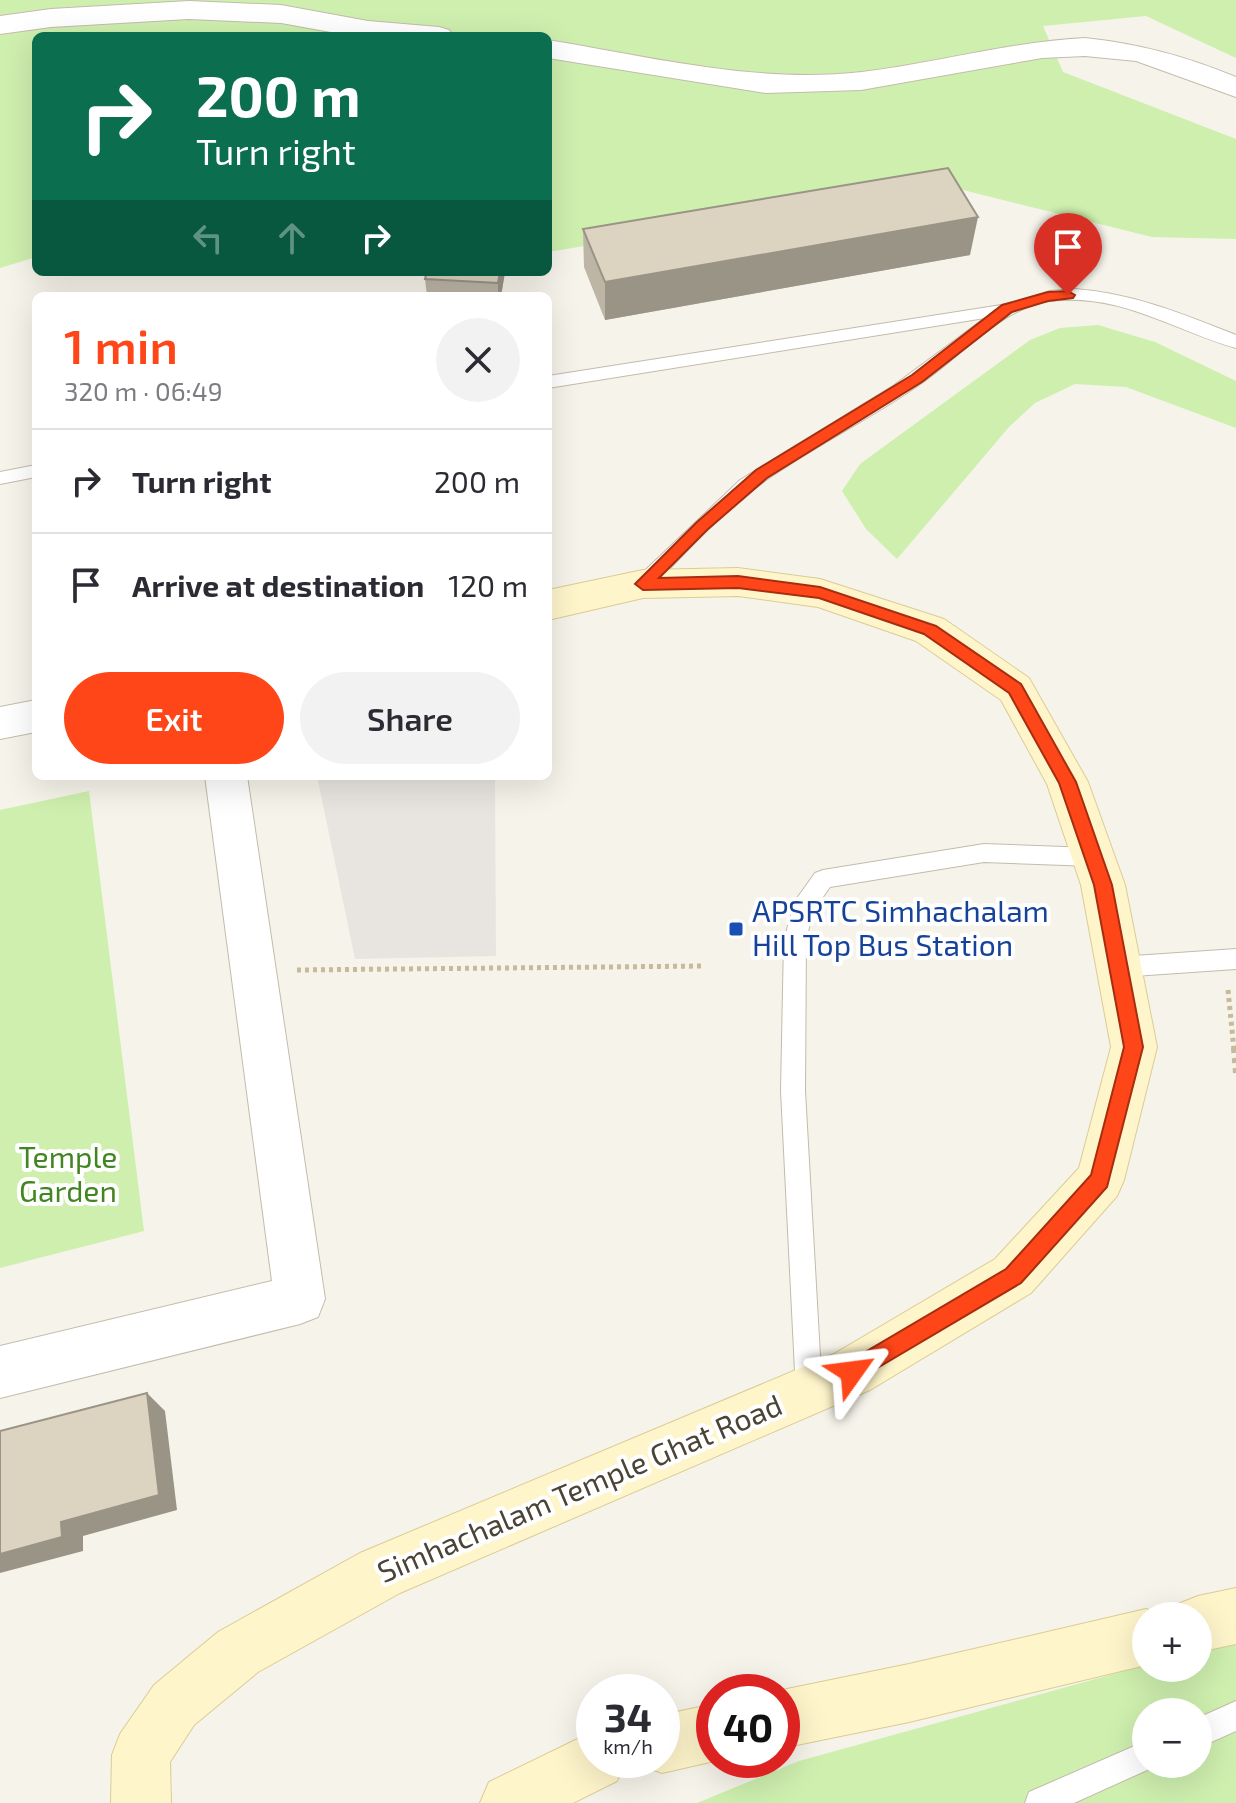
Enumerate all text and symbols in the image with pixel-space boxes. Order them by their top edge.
text: 200 m [196,61,361,128]
icon: right [64,64,168,168]
text: Turn right [196,129,356,172]
pin [1034,213,1102,295]
icon: left [186,216,230,260]
icon: ahead [270,216,314,260]
icon: right [354,216,398,260]
icon: arrive [1046,225,1090,269]
text: 1 min [64,316,178,374]
button: close [436,318,520,402]
text: 320 m · 06:49 [64,375,223,406]
icon: right [64,459,108,503]
text: Turn right [132,463,272,499]
text: 200 m [434,463,520,499]
icon: arrive [64,563,108,607]
text: Arrive at destination [132,567,424,603]
text: 120 m [448,567,528,603]
button: Exit [64,672,284,764]
button: Share [300,672,520,764]
place label: APSRTC Simhachalam Hill Top Bus Station [752,892,1049,962]
marker: APSRTC Simhachalam Hill Top Bus Station [727,920,745,938]
park label: Temple Garden [19,1138,117,1208]
position arrow [810,1330,894,1414]
street label: Simhachalam Temple Ghat Road [371,1385,787,1589]
map controls [1132,1602,1212,1778]
button: + [1132,1602,1212,1682]
speed limit sign: 40 [696,1674,800,1778]
text: 34 [604,1692,652,1740]
button: − [1132,1698,1212,1778]
text: km/h [603,1734,653,1758]

